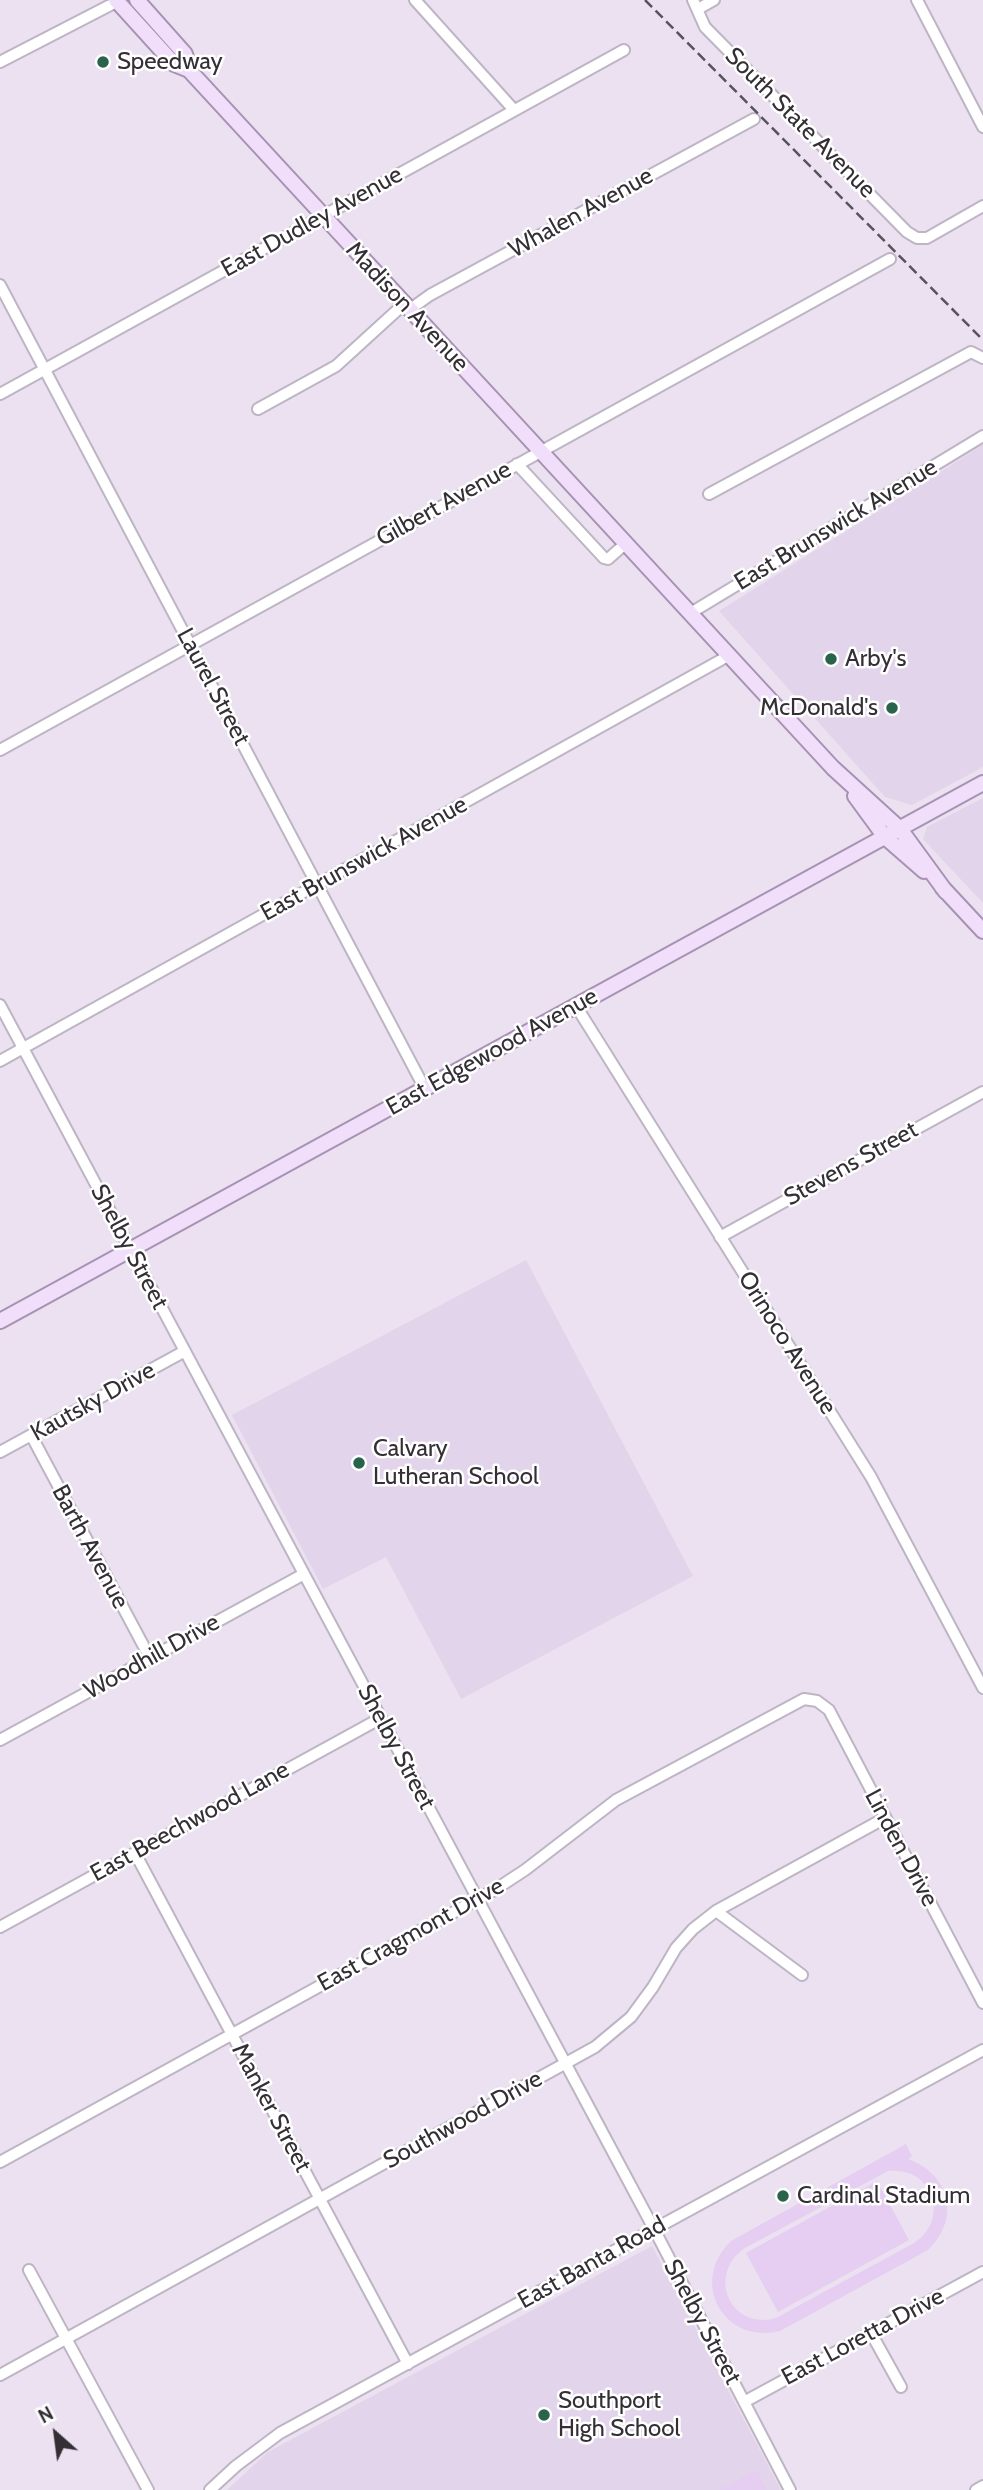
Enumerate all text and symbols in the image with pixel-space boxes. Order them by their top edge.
street label: South State Avenue [719,42,881,204]
place label: Speedway [117,48,223,76]
marker: Speedway [95,54,111,70]
street label: East Dudley Avenue [216,160,408,284]
street label: Whalen Avenue [504,162,658,264]
street label: Madison Avenue [339,236,475,378]
street label: East Brunswick Avenue [729,453,943,597]
street label: Gilbert Avenue [372,455,516,553]
street label: Laurel Street [170,624,256,750]
place label: Arby's [845,645,906,673]
marker: Arby's [823,651,839,667]
place label: McDonald's [760,694,878,722]
marker: McDonald's [884,700,900,716]
street label: East Brunswick Avenue [256,790,472,928]
street label: East Edgewood Avenue [381,982,603,1122]
street label: Stevens Street [779,1115,923,1213]
street label: Shelby Street [84,1180,174,1314]
street label: Orinoco Avenue [732,1266,842,1420]
street label: Kautsky Drive [26,1356,160,1448]
place label: Calvary Lutheran School [373,1435,539,1491]
marker: Calvary Lutheran School [351,1455,367,1471]
street label: Barth Avenue [45,1480,135,1614]
street label: Woodhill Drive [79,1608,225,1706]
street label: Shelby Street [351,1680,441,1814]
street label: East Beechwood Lane [86,1755,294,1889]
street label: Linden Drive [858,1784,944,1912]
street label: East Cragmont Drive [313,1872,509,1998]
street label: Manker Street [225,2039,317,2177]
street label: Southwood Drive [379,2065,547,2175]
place label: Cardinal Stadium [797,2182,970,2210]
marker: Cardinal Stadium [775,2188,791,2204]
street label: East Banta Road [513,2211,671,2315]
street label: Shelby Street [657,2255,747,2389]
street label: East Loretta Drive [777,2282,949,2392]
place label: Southport High School [558,2387,680,2443]
north arrow [21,2399,91,2469]
text: N [35,2402,57,2428]
marker: Southport High School [536,2407,552,2423]

